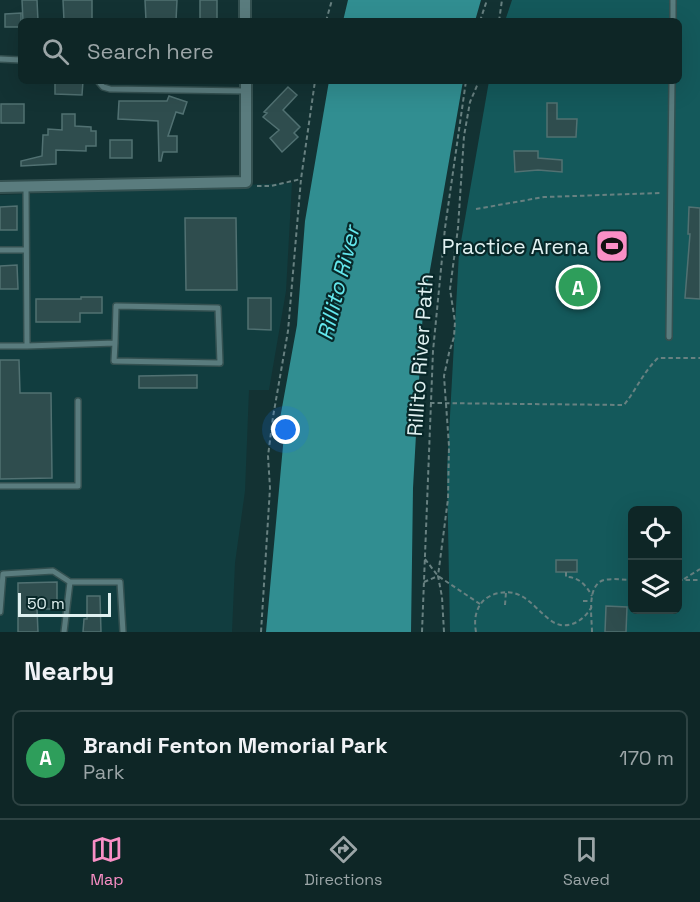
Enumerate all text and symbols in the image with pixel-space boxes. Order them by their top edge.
search box [18,18,682,84]
icon: search [39,35,72,68]
text: Search here [87,37,214,65]
water label: Rillito River [310,221,366,343]
sports icon: Practice Arena [594,228,630,264]
place label: Practice Arena [442,233,589,260]
pin: A [558,264,598,310]
street label: Rillito River Path [401,273,439,437]
your location [271,415,300,444]
map controls [628,506,682,614]
button: locate [628,506,682,560]
button: layers [628,560,682,614]
scale bar [18,590,111,618]
text: 50 m [27,593,65,614]
text: Nearby [24,654,114,688]
text: Brandi Fenton Memorial Park [83,731,388,759]
text: A [39,745,52,771]
text: 170 m [619,745,674,771]
text: Park [83,759,125,785]
tab: Map [90,833,124,890]
tab: Directions [304,833,383,890]
tab: Saved [563,833,610,890]

